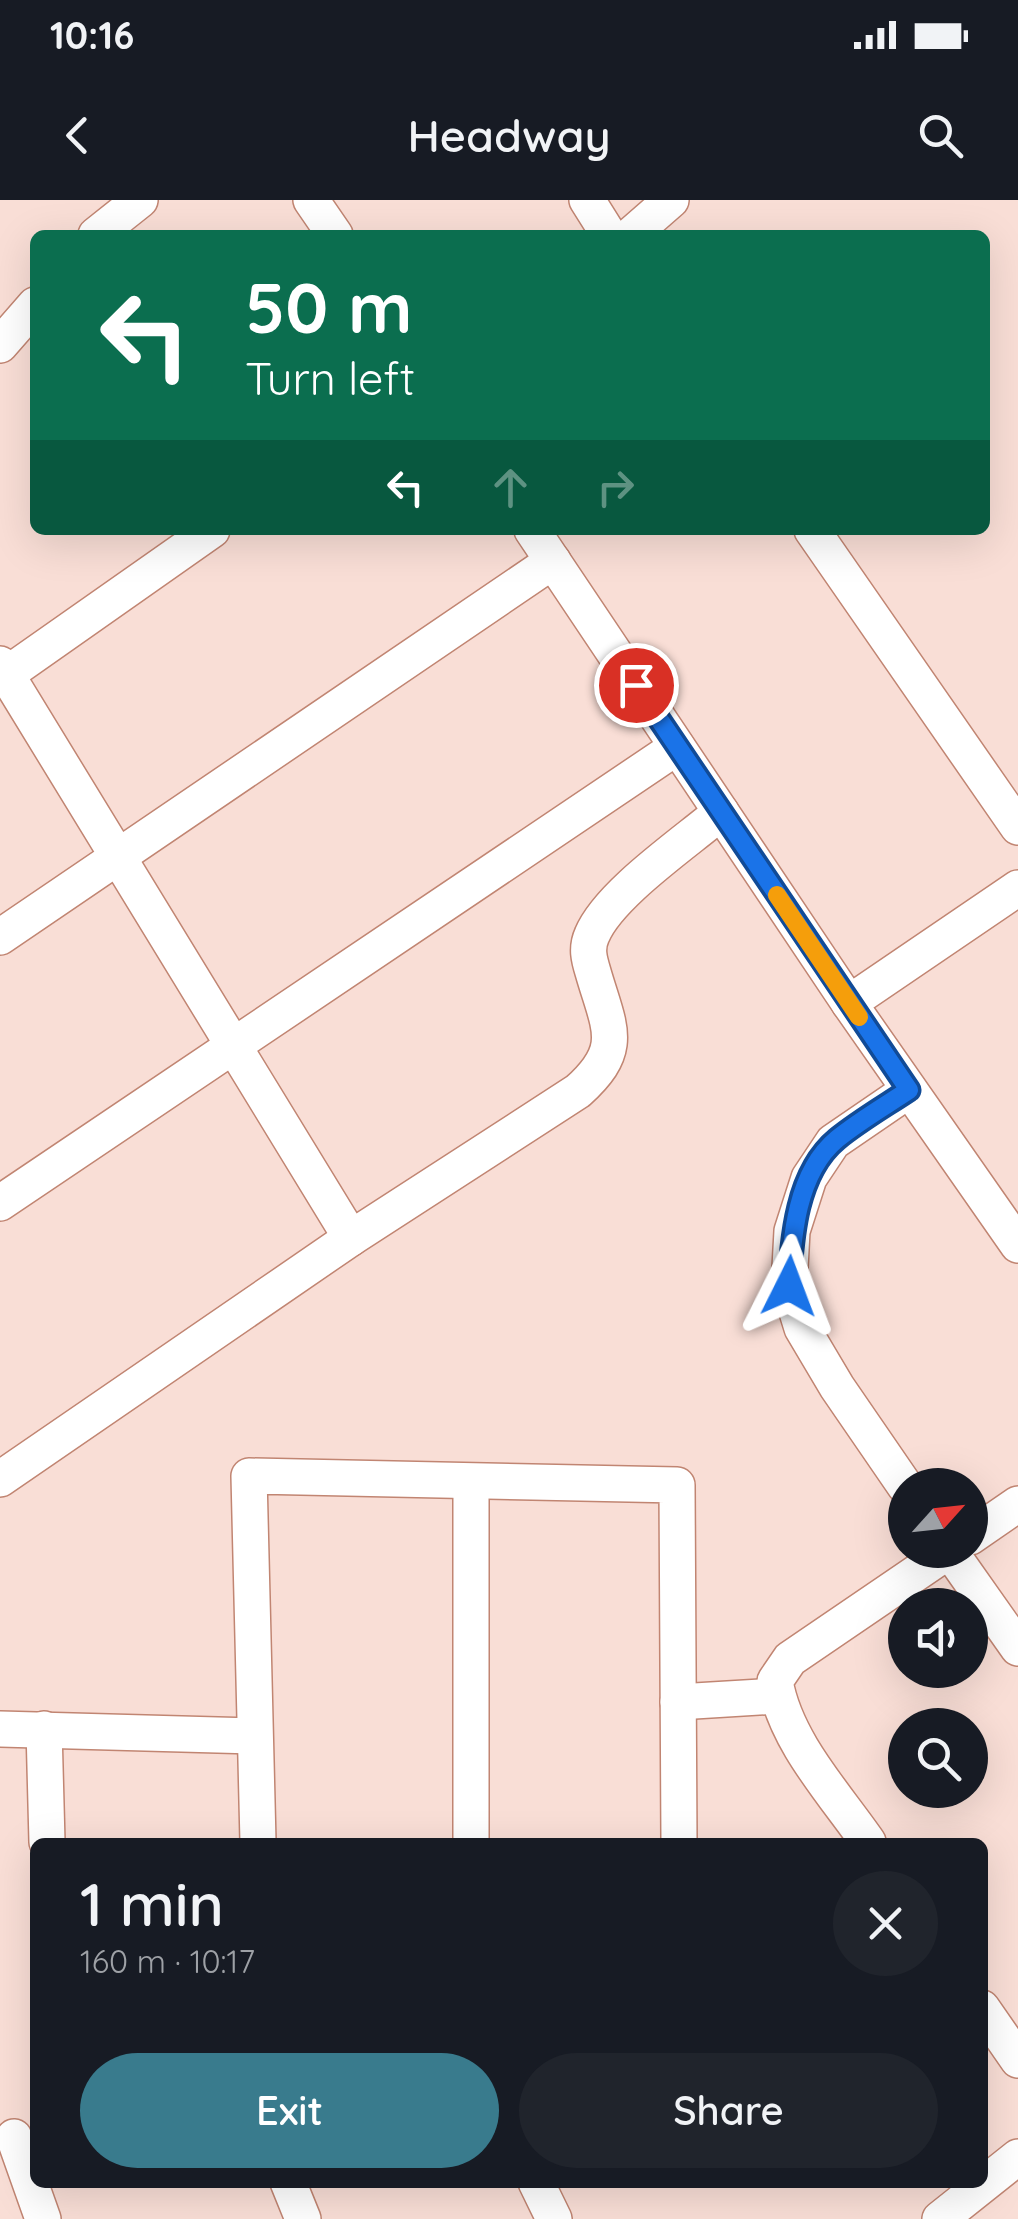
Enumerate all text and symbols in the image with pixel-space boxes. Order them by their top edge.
text: 10:16 [50,11,134,59]
text: Headway [407,107,611,163]
icon: back [50,108,105,163]
icon: search [913,108,968,163]
text: 50 m [245,263,412,351]
icon: left [80,270,210,400]
text: Turn left [245,350,415,406]
icon: left [378,460,433,515]
icon: ahead [483,460,538,515]
icon: right [588,460,643,515]
pin [594,643,679,728]
icon: arrive [609,658,664,713]
position arrow [737,1234,841,1338]
north arrow [888,1468,988,1568]
map controls [888,1468,988,1808]
button: sound [888,1588,988,1688]
button: search [888,1708,988,1808]
text: 1 min [80,1866,224,1941]
button: close [833,1871,938,1976]
text: 160 m · 10:17 [80,1941,255,1981]
button: Exit [80,2053,499,2168]
button: Share [519,2053,938,2168]

